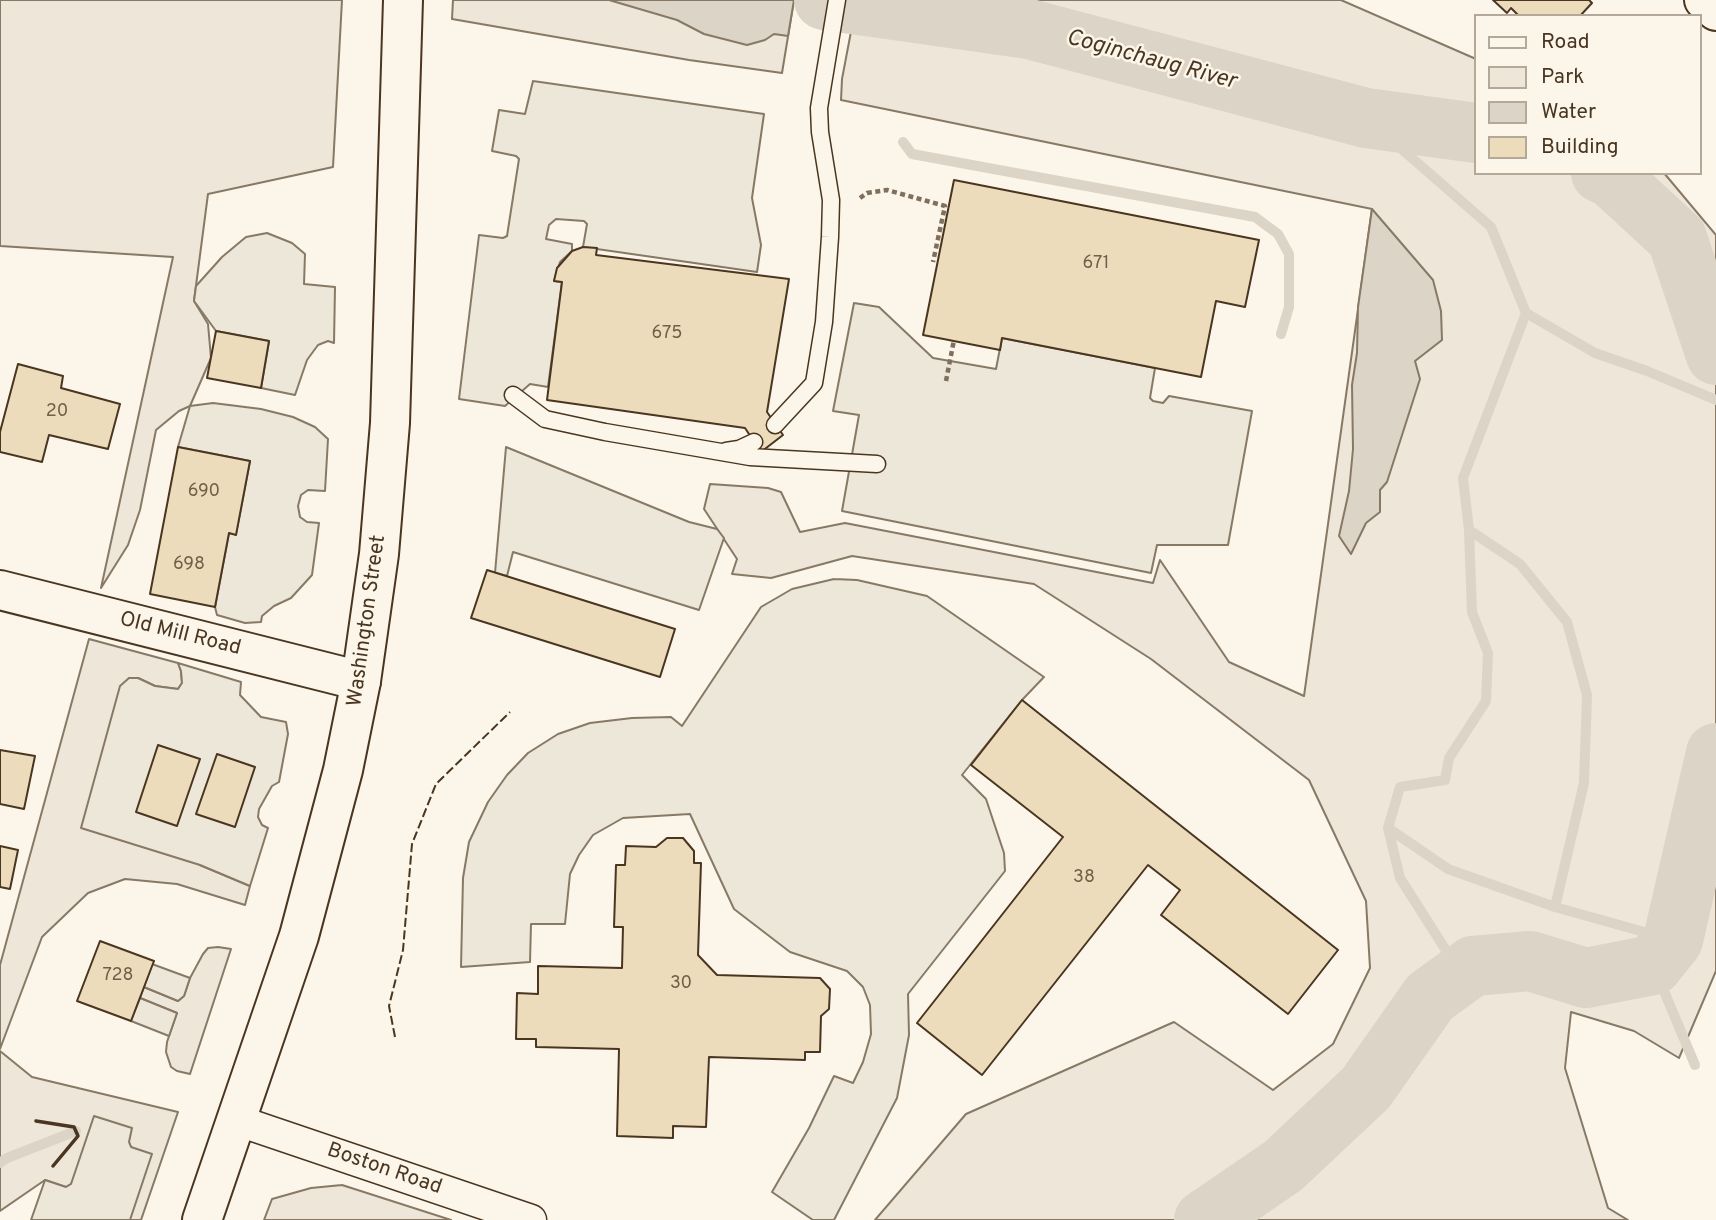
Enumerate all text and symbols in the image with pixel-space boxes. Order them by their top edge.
legend [1474,14,1702,175]
water label: Coginchaug River [1063,25,1239,97]
text: Road [1541,29,1590,56]
text: Park [1541,64,1584,91]
text: Water [1541,99,1596,126]
text: Building [1541,134,1619,161]
house number: 671 [1083,253,1109,275]
house number: 675 [652,323,682,345]
house number: 20 [46,401,68,423]
house number: 690 [188,481,220,503]
street label: Washington Street [343,534,393,708]
house number: 698 [173,554,205,576]
street label: Old Mill Road [117,608,243,662]
house number: 38 [1073,867,1095,889]
house number: 728 [102,965,134,987]
house number: 30 [670,973,692,995]
street label: Boston Road [323,1139,445,1201]

